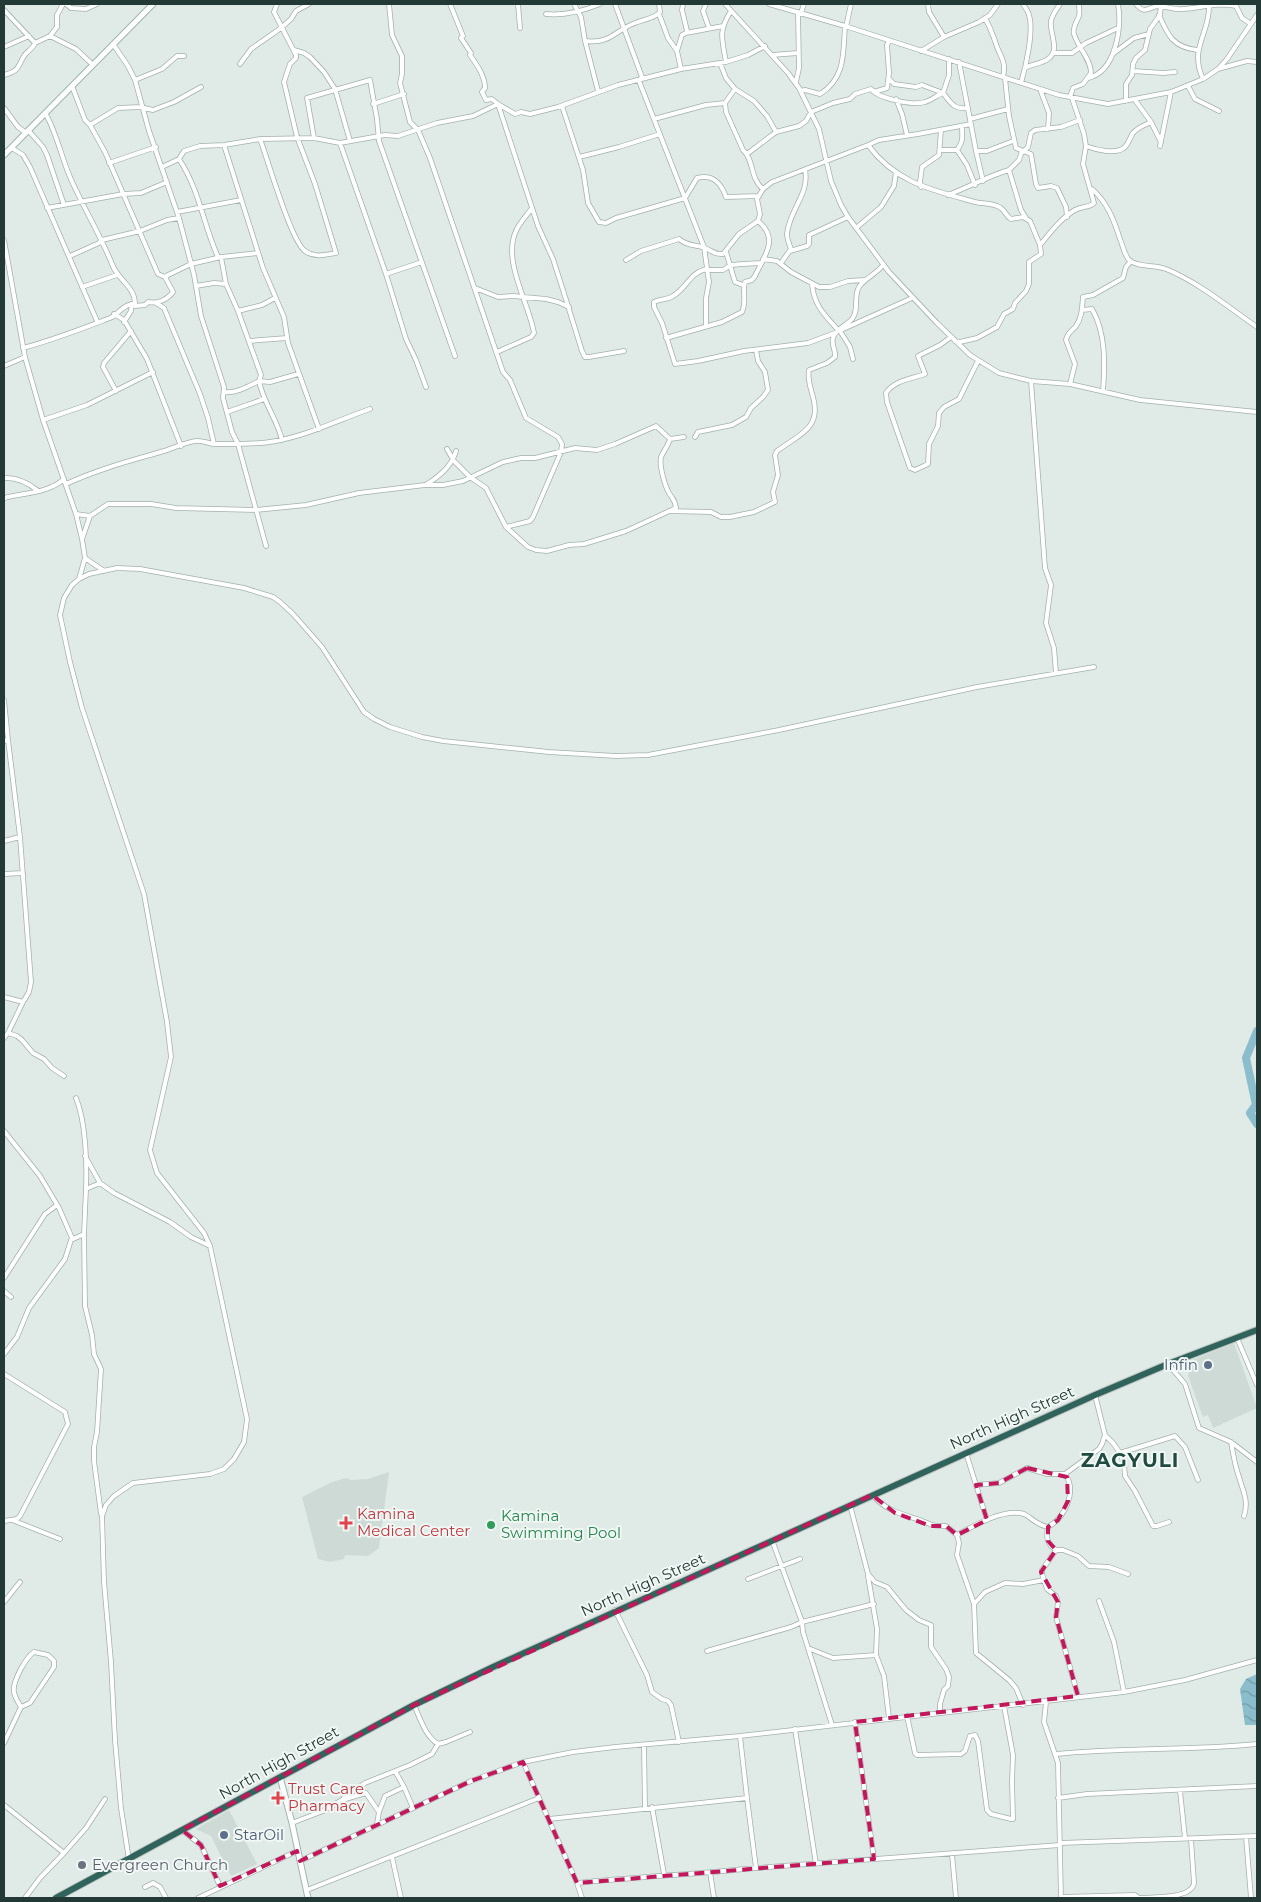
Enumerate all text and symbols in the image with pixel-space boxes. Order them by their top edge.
place label: Infin [1164,1355,1198,1374]
marker: Infin [1202,1359,1214,1371]
street label: North High Street [947,1382,1077,1453]
district label: ZAGYULI [1081,1448,1179,1472]
place label: Kamina Medical Center [357,1504,470,1540]
place label: Kamina Swimming Pool [501,1506,621,1542]
marker: Kamina Medical Center [339,1516,353,1530]
marker: Kamina Swimming Pool [485,1519,497,1531]
street label: North High Street [578,1549,708,1620]
street label: North High Street [216,1722,342,1803]
place label: Trust Care Pharmacy [288,1779,366,1815]
marker: Trust Care Pharmacy [272,1792,284,1804]
place label: StarOil [234,1825,284,1844]
marker: StarOil [218,1829,230,1841]
place label: Evergreen Church [92,1855,228,1874]
marker: Evergreen Church [76,1859,88,1871]

